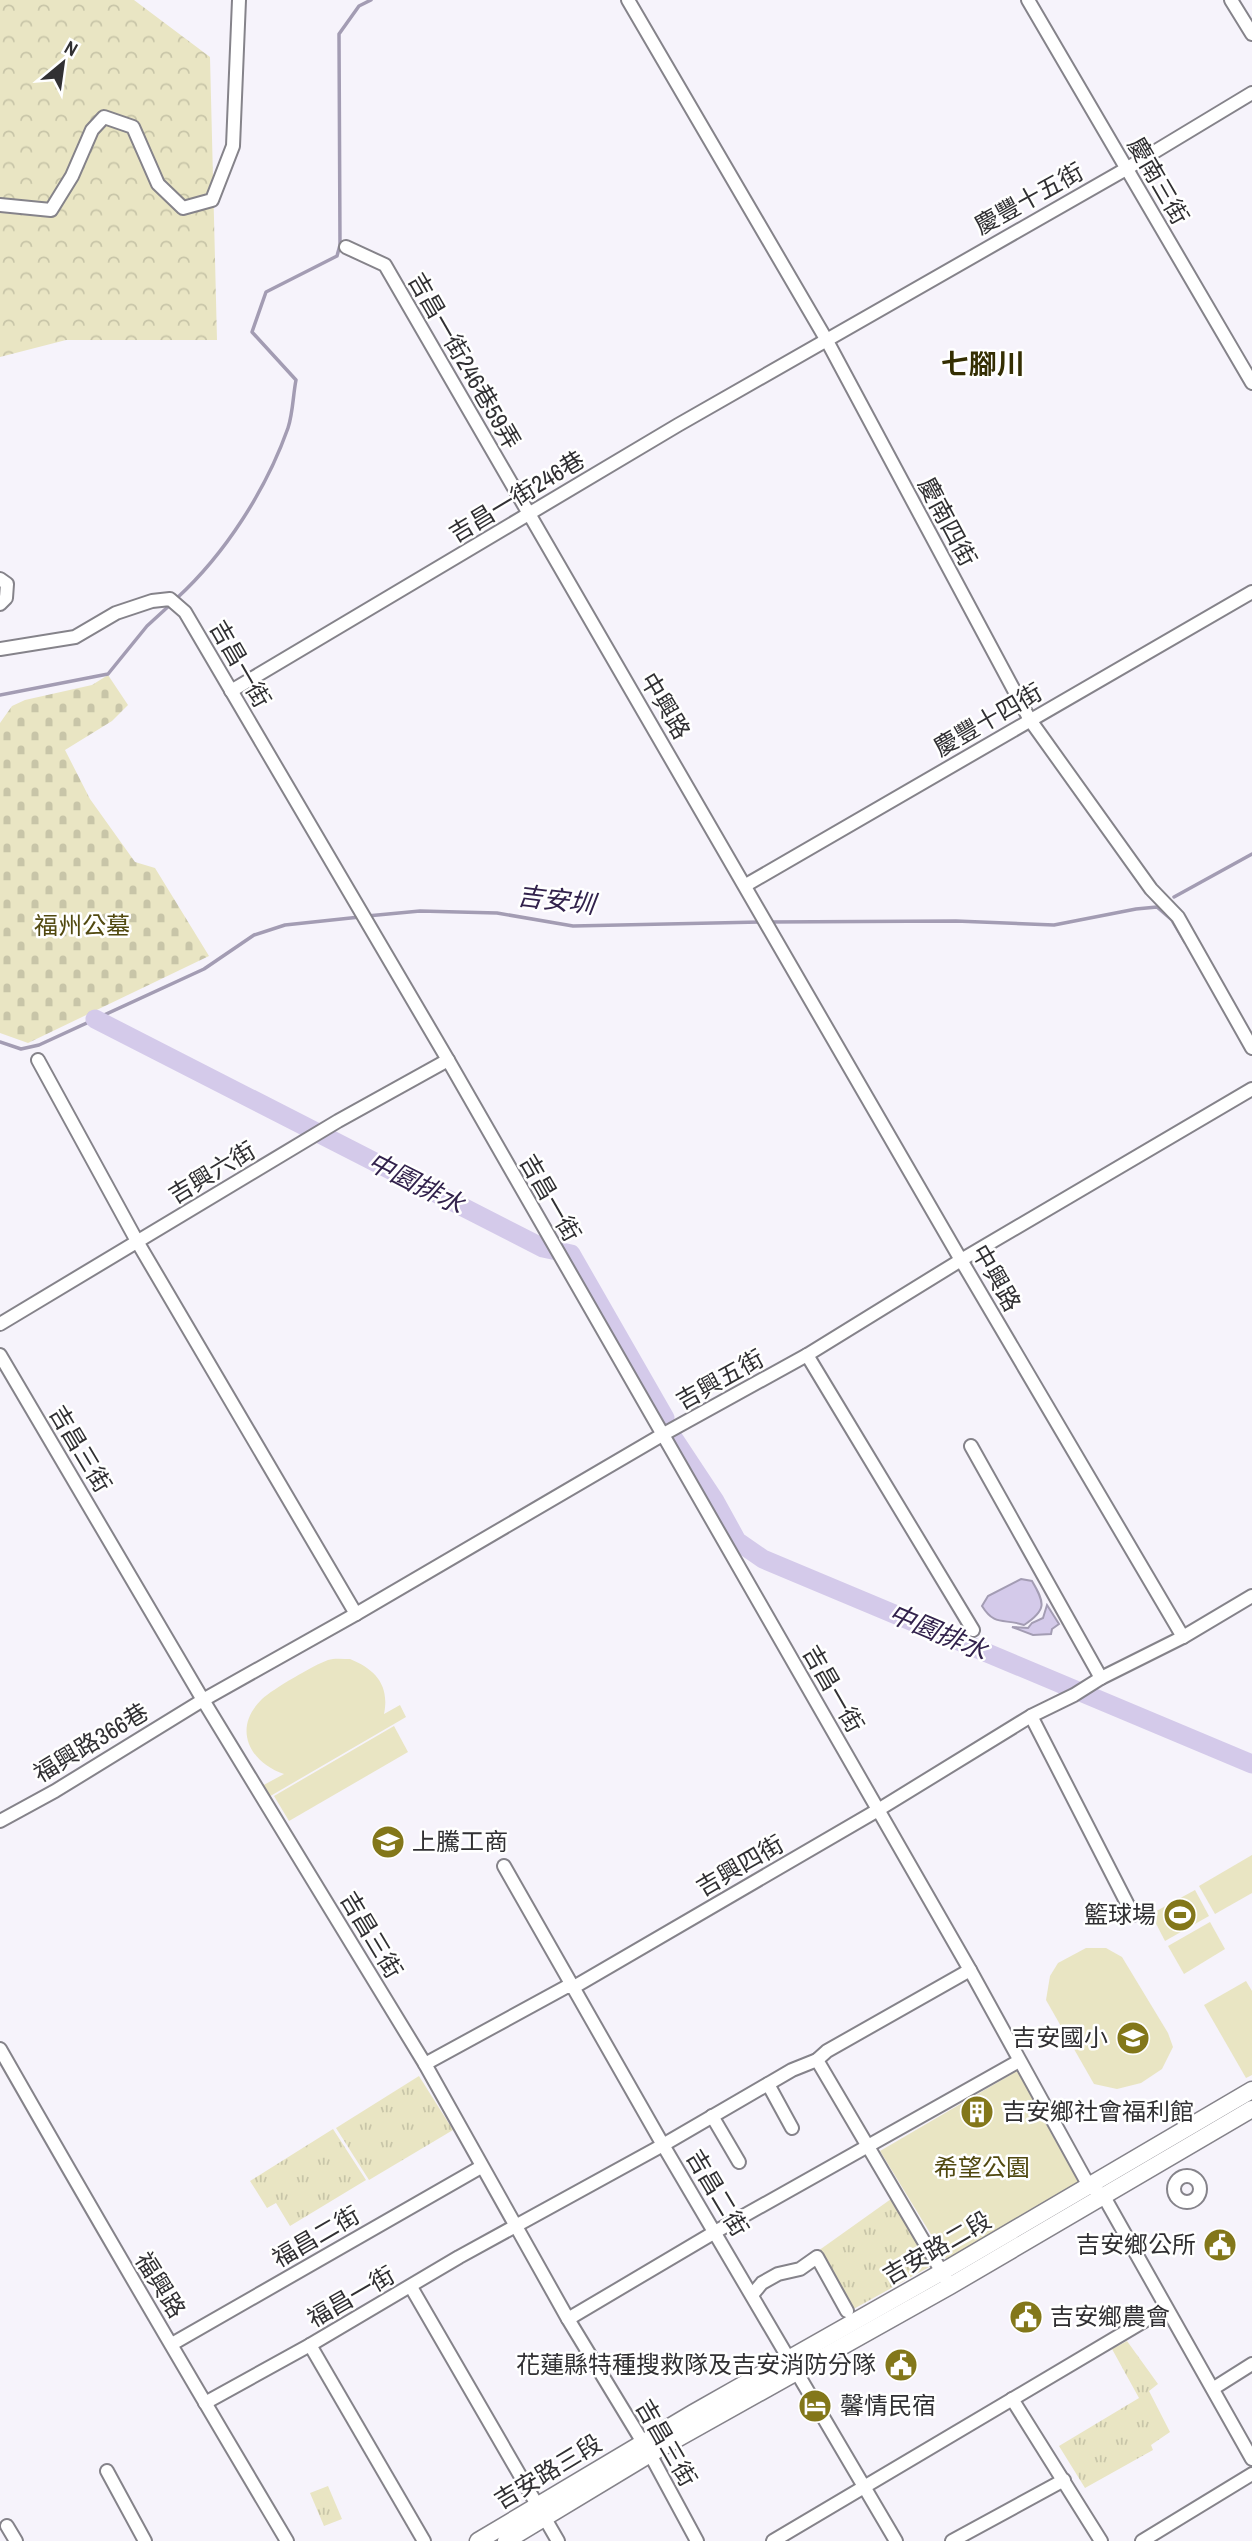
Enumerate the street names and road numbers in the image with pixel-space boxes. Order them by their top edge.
street label: 慶南三街 [1121,131,1197,230]
street label: 慶豐十五街 [968,155,1089,241]
street label: 吉昌一街246巷59弄 [401,266,528,455]
street label: 吉昌一街246巷 [443,443,590,549]
street label: 慶南四街 [911,472,985,571]
street label: 吉昌一街 [203,614,279,713]
street label: 中興路 [634,666,698,745]
street label: 慶豐十四街 [928,675,1047,763]
street label: 吉興六街 [162,1134,261,1211]
street label: 吉昌一街 [513,1148,589,1247]
street label: 中興路 [965,1238,1029,1317]
street label: 吉興五街 [670,1342,769,1416]
street label: 吉昌三街 [42,1399,119,1498]
street label: 吉昌一街 [796,1639,872,1738]
street label: 福興路366巷 [27,1695,154,1789]
street label: 吉興四街 [690,1827,789,1903]
street label: 吉昌三街 [333,1885,410,1984]
street label: 吉昌二街 [679,2143,756,2242]
street label: 福昌二街 [266,2198,365,2274]
street label: 吉安路二段 [877,2203,996,2291]
street label: 福興路 [128,2245,193,2323]
street label: 福昌一街 [301,2258,400,2334]
street label: 吉昌三街 [629,2393,705,2492]
street label: 吉安路三段 [488,2427,607,2516]

